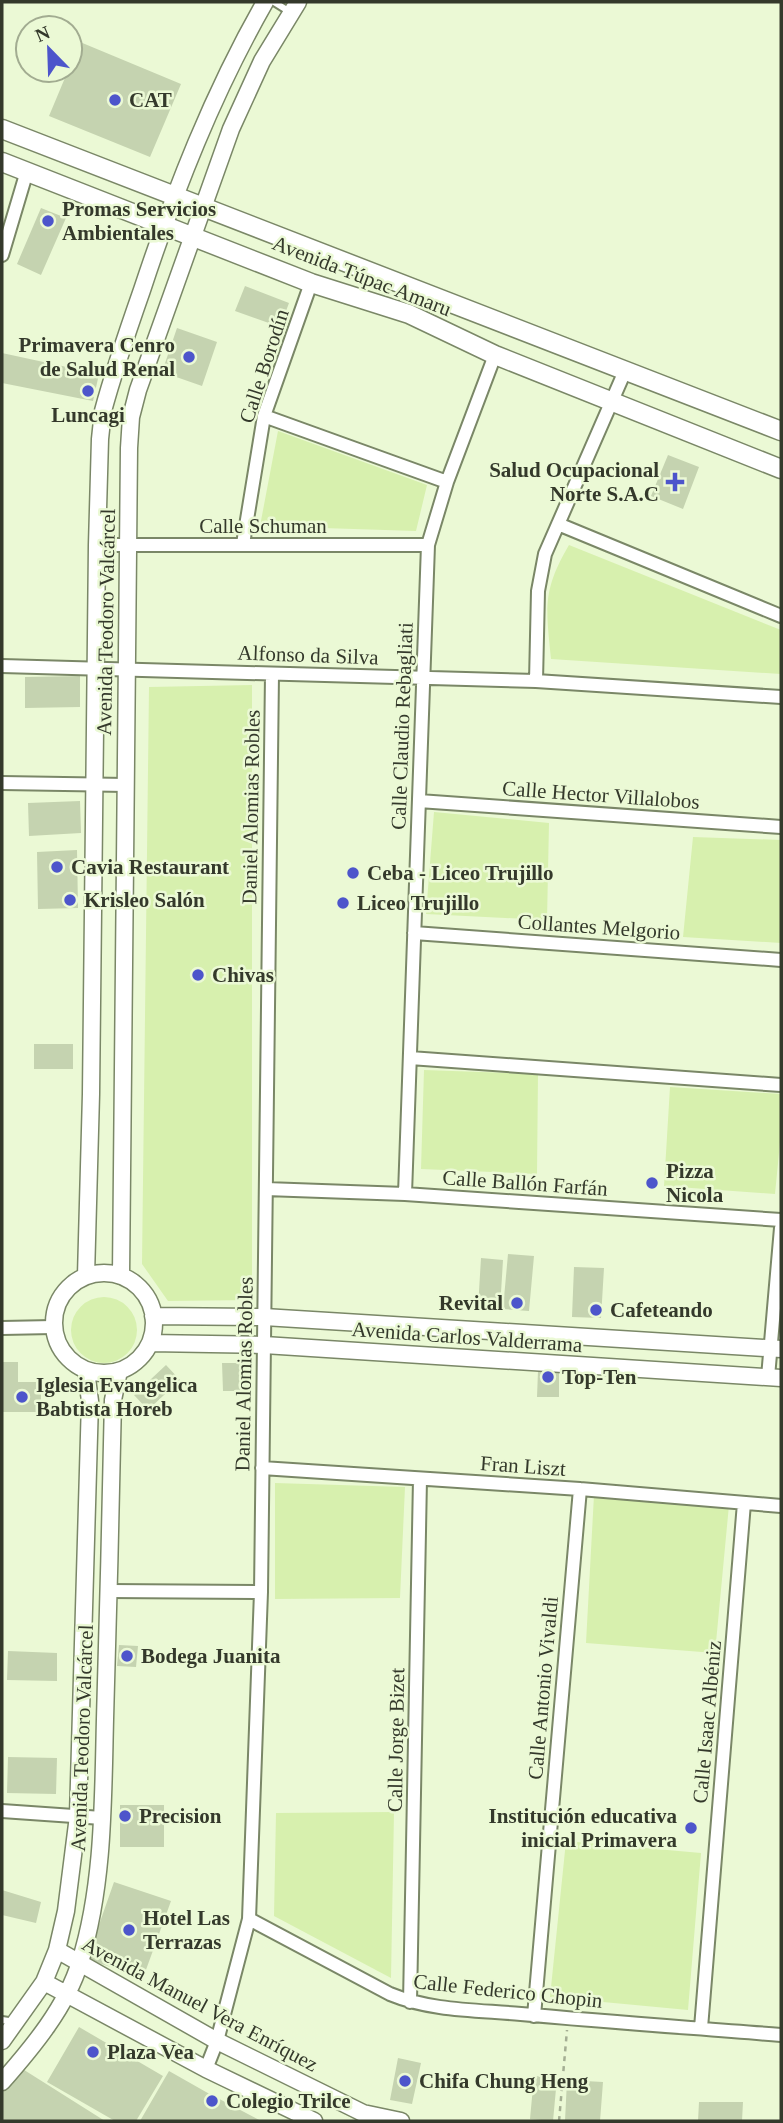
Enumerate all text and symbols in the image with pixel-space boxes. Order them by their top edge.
north arrow [14,14,84,84]
text: N [32,21,53,46]
place label: CAT [129,88,172,112]
marker: CAT [107,92,123,108]
place label: Promas Servicios Ambientales [62,197,216,245]
marker: Promas Servicios Ambientales [40,213,56,229]
street label: Avenida Túpac Amaru [269,231,455,321]
street label: Calle Borodín [234,306,294,426]
place label: Primavera Cenro de Salud Renal [19,333,175,381]
marker: Primavera Cenro de Salud Renal [181,349,197,365]
marker: Luncagi [80,383,96,399]
place label: Luncagi [51,403,125,427]
place label: Salud Ocupacional Norte S.A.C [489,458,659,506]
marker: Salud Ocupacional Norte S.A.C [665,472,685,492]
street label: Avenida Teodoro Valcárcel [92,508,120,736]
street label: Calle Schuman [199,514,327,538]
street label: Calle Claudio Rebagliati [386,622,418,830]
street label: Alfonso da Silva [237,641,380,669]
street label: Daniel Alomias Robles [237,709,265,905]
street label: Calle Hector Villalobos [501,776,701,814]
place label: Cavia Restaurant [71,855,229,879]
marker: Cavia Restaurant [49,859,65,875]
place label: Ceba - Liceo Trujillo [367,861,553,885]
marker: Ceba - Liceo Trujillo [345,865,361,881]
place label: Krisleo Salón [84,888,205,912]
place label: Liceo Trujillo [357,891,479,915]
marker: Krisleo Salón [62,892,78,908]
marker: Liceo Trujillo [335,895,351,911]
street label: Collantes Melgorio [517,909,681,945]
place label: Chivas [212,963,274,987]
marker: Chivas [190,967,206,983]
place label: Pizza Nicola [666,1159,724,1207]
street label: Calle Ballón Farfán [442,1165,609,1201]
marker: Pizza Nicola [644,1175,660,1191]
street label: Daniel Alomias Robles [230,1276,258,1472]
place label: Revital [439,1291,503,1315]
marker: Revital [509,1295,525,1311]
place label: Cafeteando [610,1298,713,1322]
marker: Cafeteando [588,1302,604,1318]
street label: Avenida Carlos Valderrama [351,1317,584,1357]
place label: Top-Ten [562,1365,637,1389]
marker: Top-Ten [540,1369,556,1385]
place label: Iglesia Evangelica Babtista Horeb [36,1373,198,1421]
marker: Iglesia Evangelica Babtista Horeb [14,1389,30,1405]
street label: Fran Liszt [479,1451,567,1481]
street label: Calle Antonio Vivaldi [523,1595,563,1781]
street label: Avenida Teodoro Valcárcel [66,1624,98,1852]
street label: Calle Isaac Albéniz [688,1640,726,1804]
place label: Bodega Juanita [141,1644,281,1668]
marker: Bodega Juanita [119,1648,135,1664]
street label: Calle Jorge Bizet [383,1668,409,1812]
place label: Precision [139,1804,222,1828]
place label: Institución educativa inicial Primavera [489,1804,677,1852]
marker: Precision [117,1808,133,1824]
marker: Institución educativa inicial Primavera [683,1820,699,1836]
place label: Hotel Las Terrazas [143,1906,230,1954]
marker: Hotel Las Terrazas [121,1922,137,1938]
street label: Avenida Manuel Vera Enríquez [78,1932,322,2076]
street label: Calle Federico Chopin [412,1969,604,2013]
place label: Plaza Vea [107,2040,194,2064]
marker: Plaza Vea [85,2044,101,2060]
place label: Chifa Chung Heng [419,2069,589,2093]
marker: Chifa Chung Heng [397,2073,413,2089]
place label: Colegio Trilce [226,2089,351,2113]
marker: Colegio Trilce [204,2093,220,2109]

